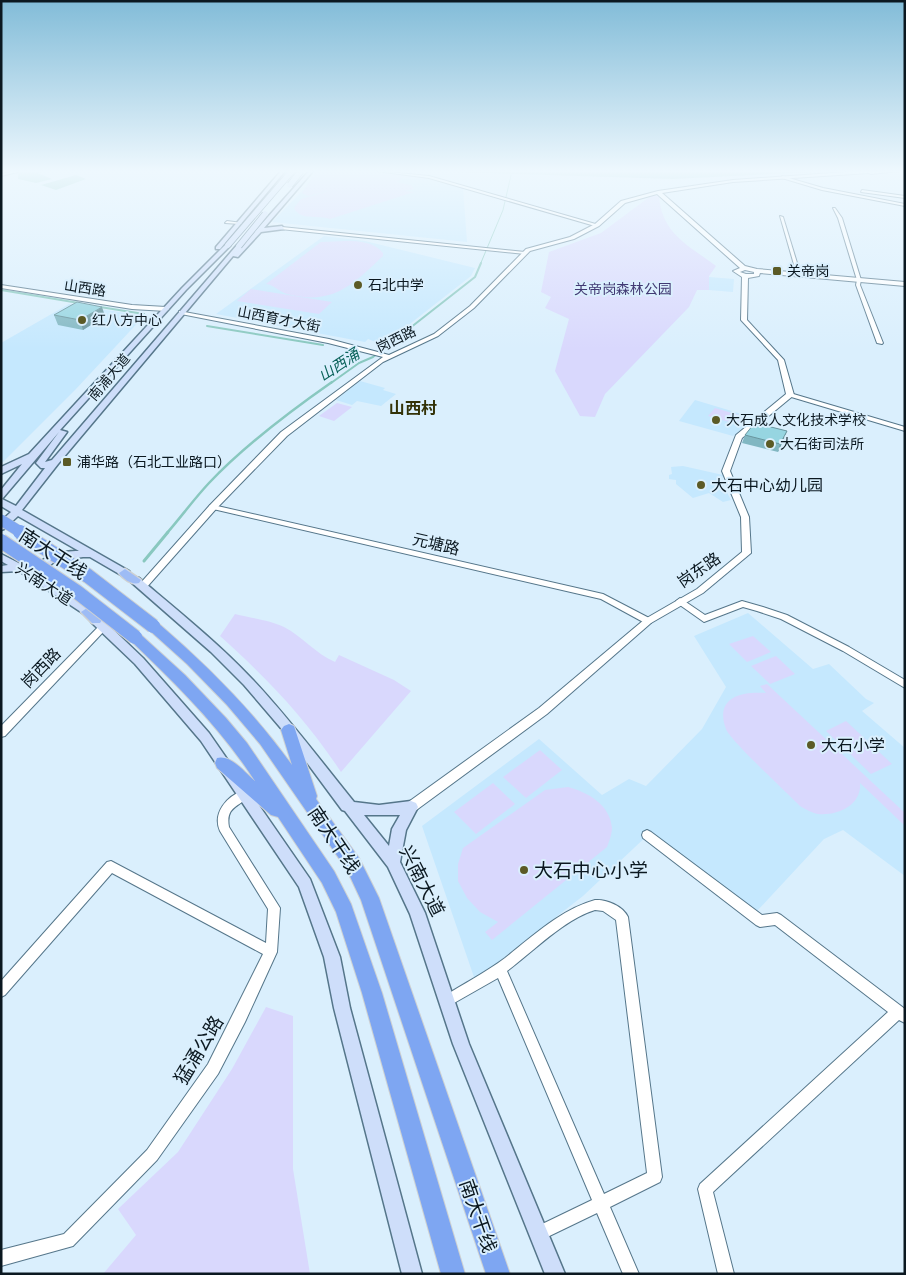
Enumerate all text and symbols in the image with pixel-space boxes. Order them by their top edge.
place label: 关帝岗 [787,262,829,280]
marker: 关帝岗 [771,265,783,277]
street label: 山西路 [63,276,107,300]
place label: 石北中学 [368,276,424,294]
marker: 石北中学 [352,279,364,291]
park label: 关帝岗森林公园 [574,280,672,298]
street label: 山西育才大街 [236,302,322,336]
place label: 红八方中心 [92,311,162,329]
marker: 红八方中心 [76,314,88,326]
street label: 岗西路 [373,322,419,356]
water label: 山西涌 [315,344,364,385]
street label: 南浦大道 [84,350,134,404]
district label: 山西村 [389,399,437,418]
place label: 大石成人文化技术学校 [726,411,866,429]
marker: 大石成人文化技术学校 [710,414,722,426]
place label: 大石街司法所 [780,435,864,453]
marker: 大石街司法所 [764,438,776,450]
place label: 浦华路（石北工业路口） [77,453,231,471]
marker: 浦华路（石北工业路口） [61,456,73,468]
place label: 大石中心幼儿园 [711,476,823,495]
marker: 大石中心幼儿园 [695,479,707,491]
street label: 南大干线 [15,524,91,584]
street label: 元塘路 [410,529,462,559]
street label: 岗东路 [674,548,724,592]
street label: 兴南大道 [12,559,76,609]
street label: 岗西路 [17,644,65,692]
place label: 大石小学 [821,736,885,755]
marker: 大石小学 [805,739,817,751]
street label: 南大干线 [303,802,365,878]
street label: 兴南大道 [394,842,450,920]
place label: 大石中心小学 [534,859,648,882]
marker: 大石中心小学 [518,864,530,876]
street label: 猛涌公路 [170,1011,228,1089]
street label: 南大干线 [455,1176,501,1256]

